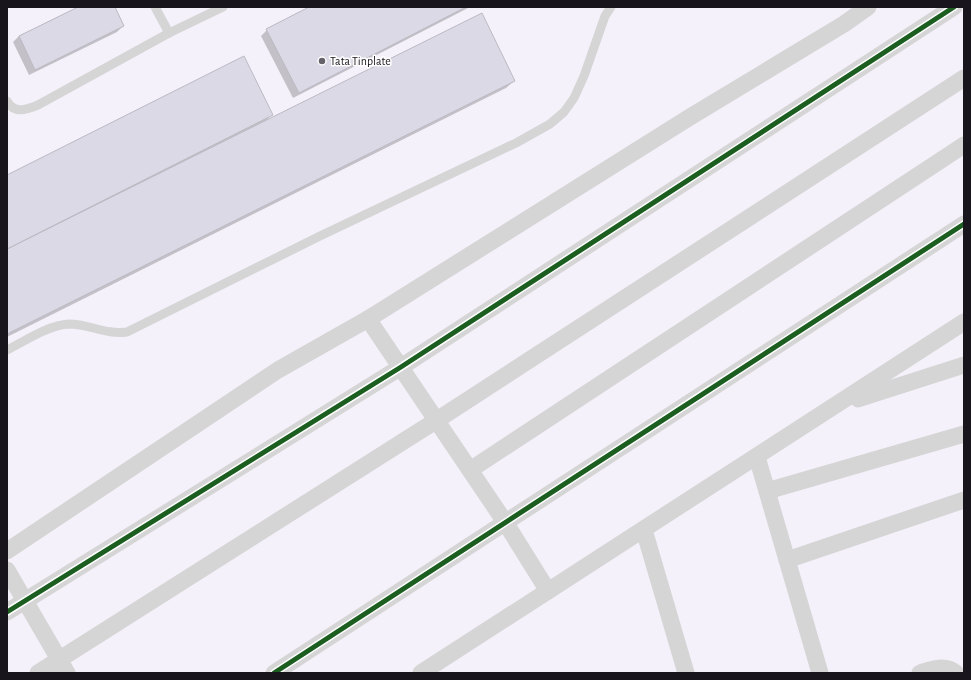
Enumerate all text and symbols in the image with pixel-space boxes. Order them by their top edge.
place label: Tata Tinplate [330,55,391,67]
marker: Tata Tinplate [317,56,327,66]

